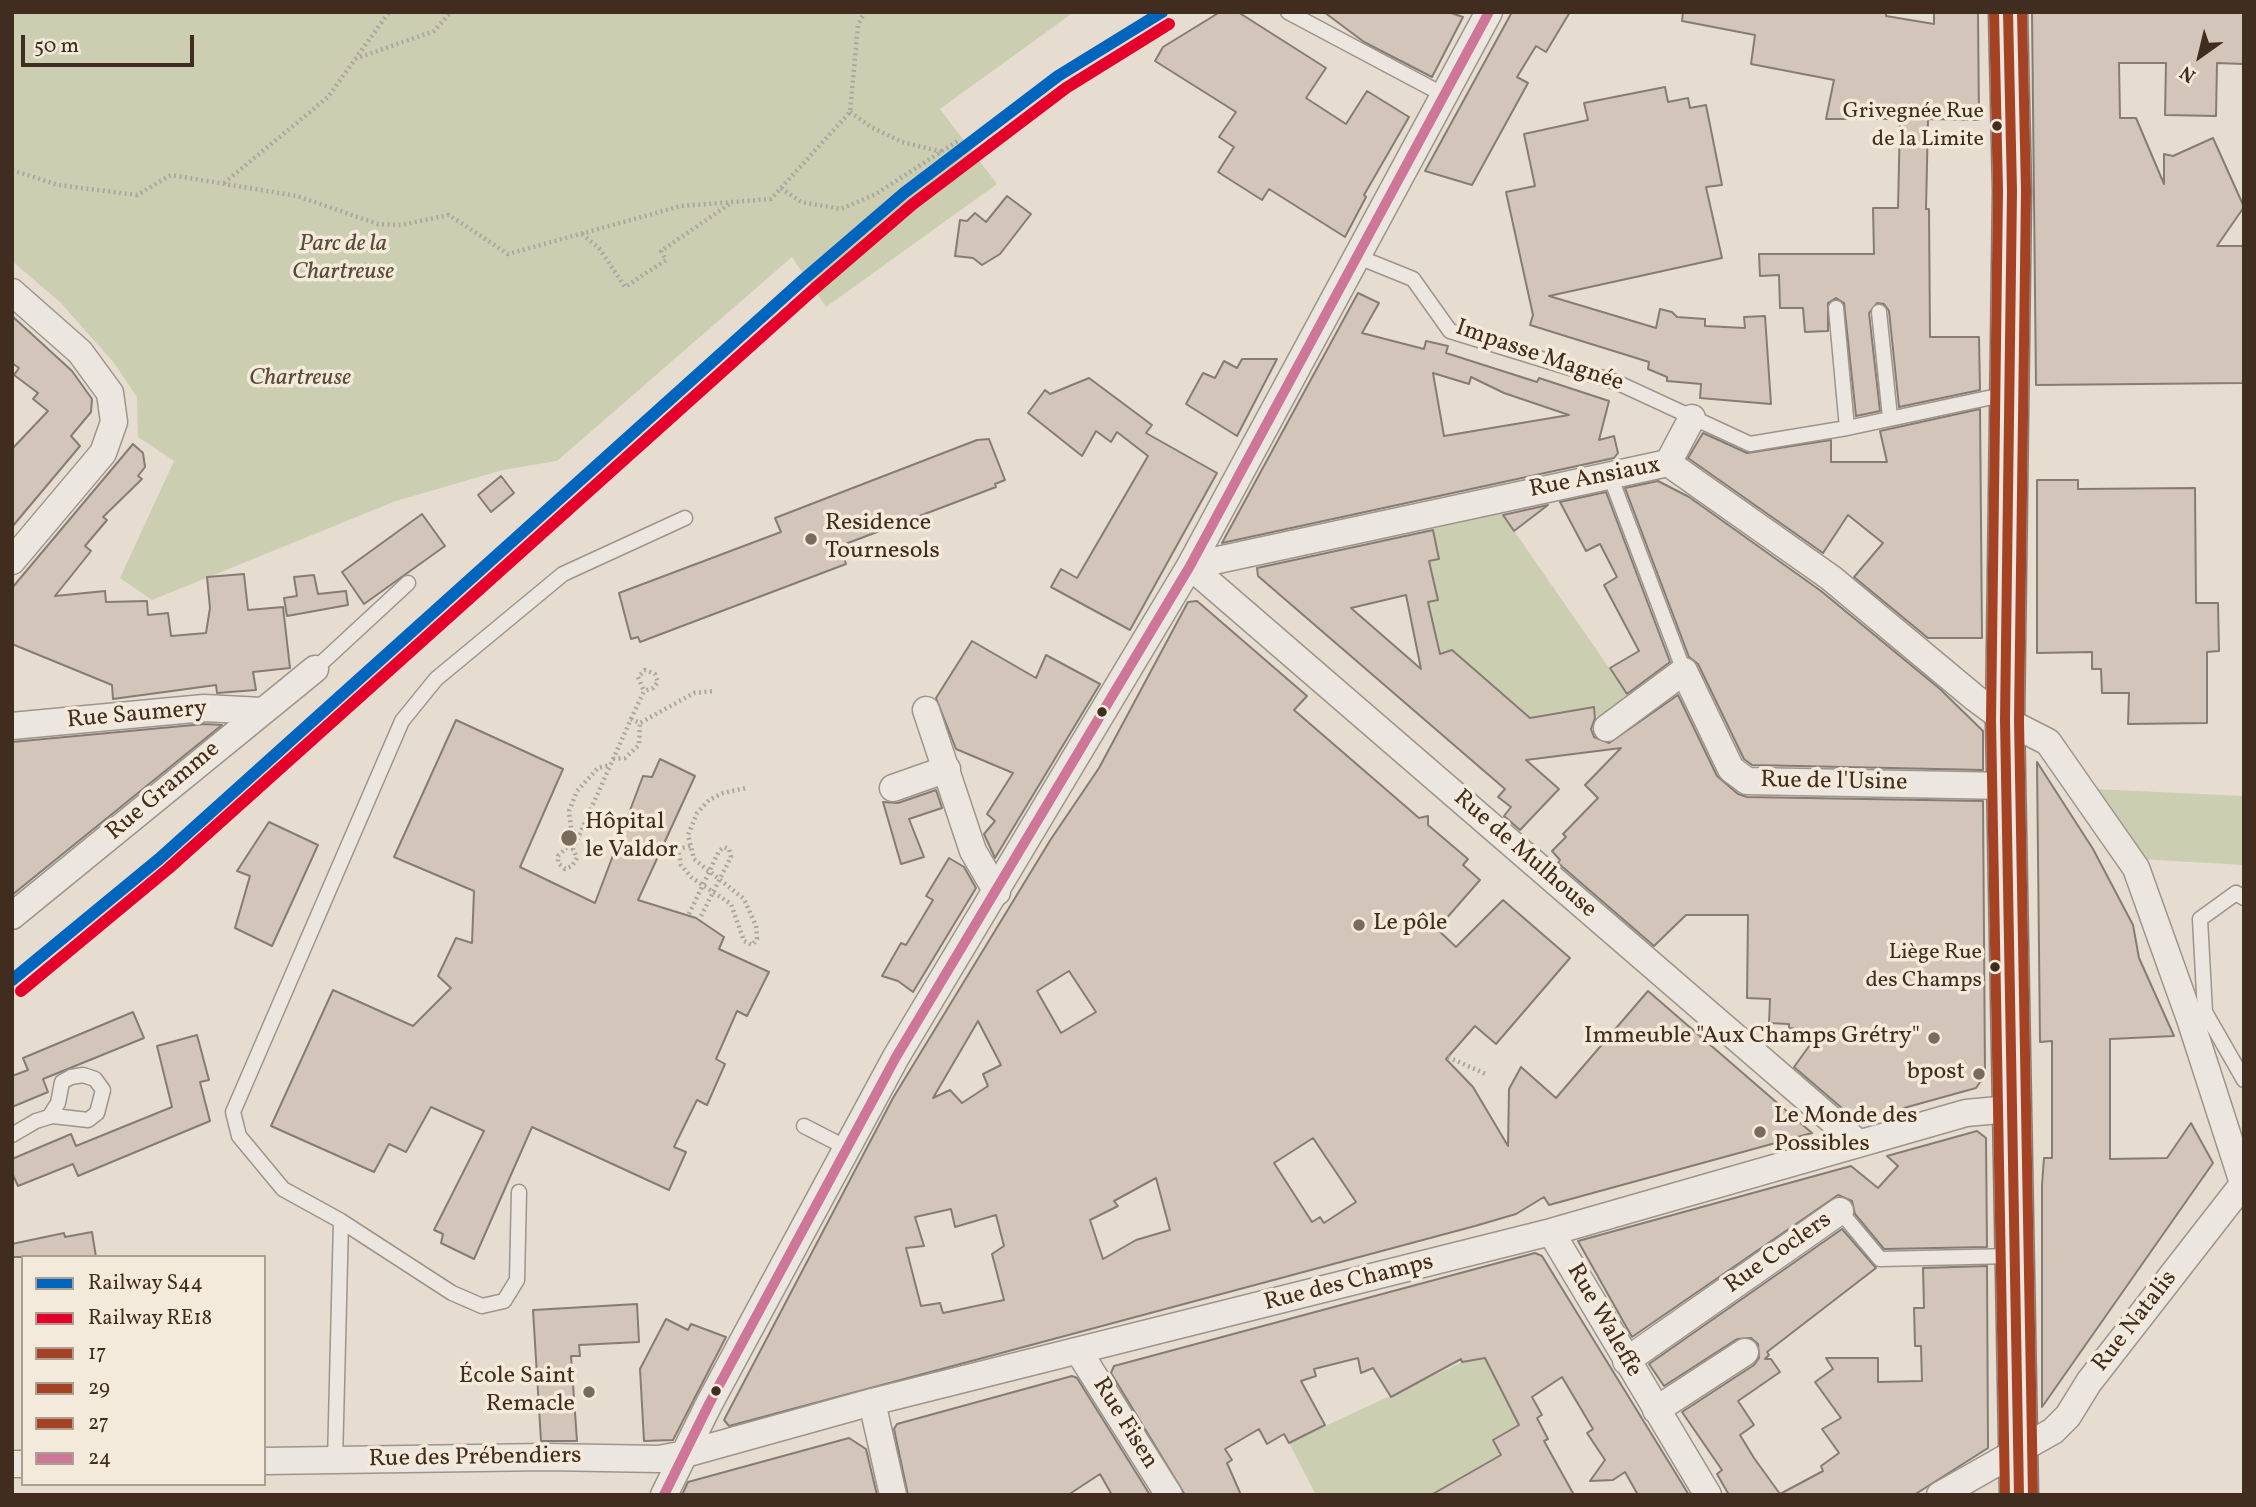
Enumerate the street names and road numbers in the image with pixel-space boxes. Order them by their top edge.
street label: Impasse Magnée [1451,315,1627,399]
street label: Rue Ansiaux [1527,452,1663,506]
street label: Rue Saumery [66,696,208,736]
street label: Rue Gramme [101,736,227,848]
street label: Rue de l'Usine [1760,767,1908,799]
street label: Rue de Mulhouse [1446,785,1602,925]
street label: Rue Coclers [1720,1207,1838,1301]
street label: Rue des Champs [1261,1249,1437,1319]
street label: Rue Waleffe [1559,1259,1647,1383]
street label: Rue Natalis [2088,1266,2184,1378]
street label: Rue Fisen [1085,1373,1163,1475]
street label: Rue des Prébendiers [368,1443,582,1475]

